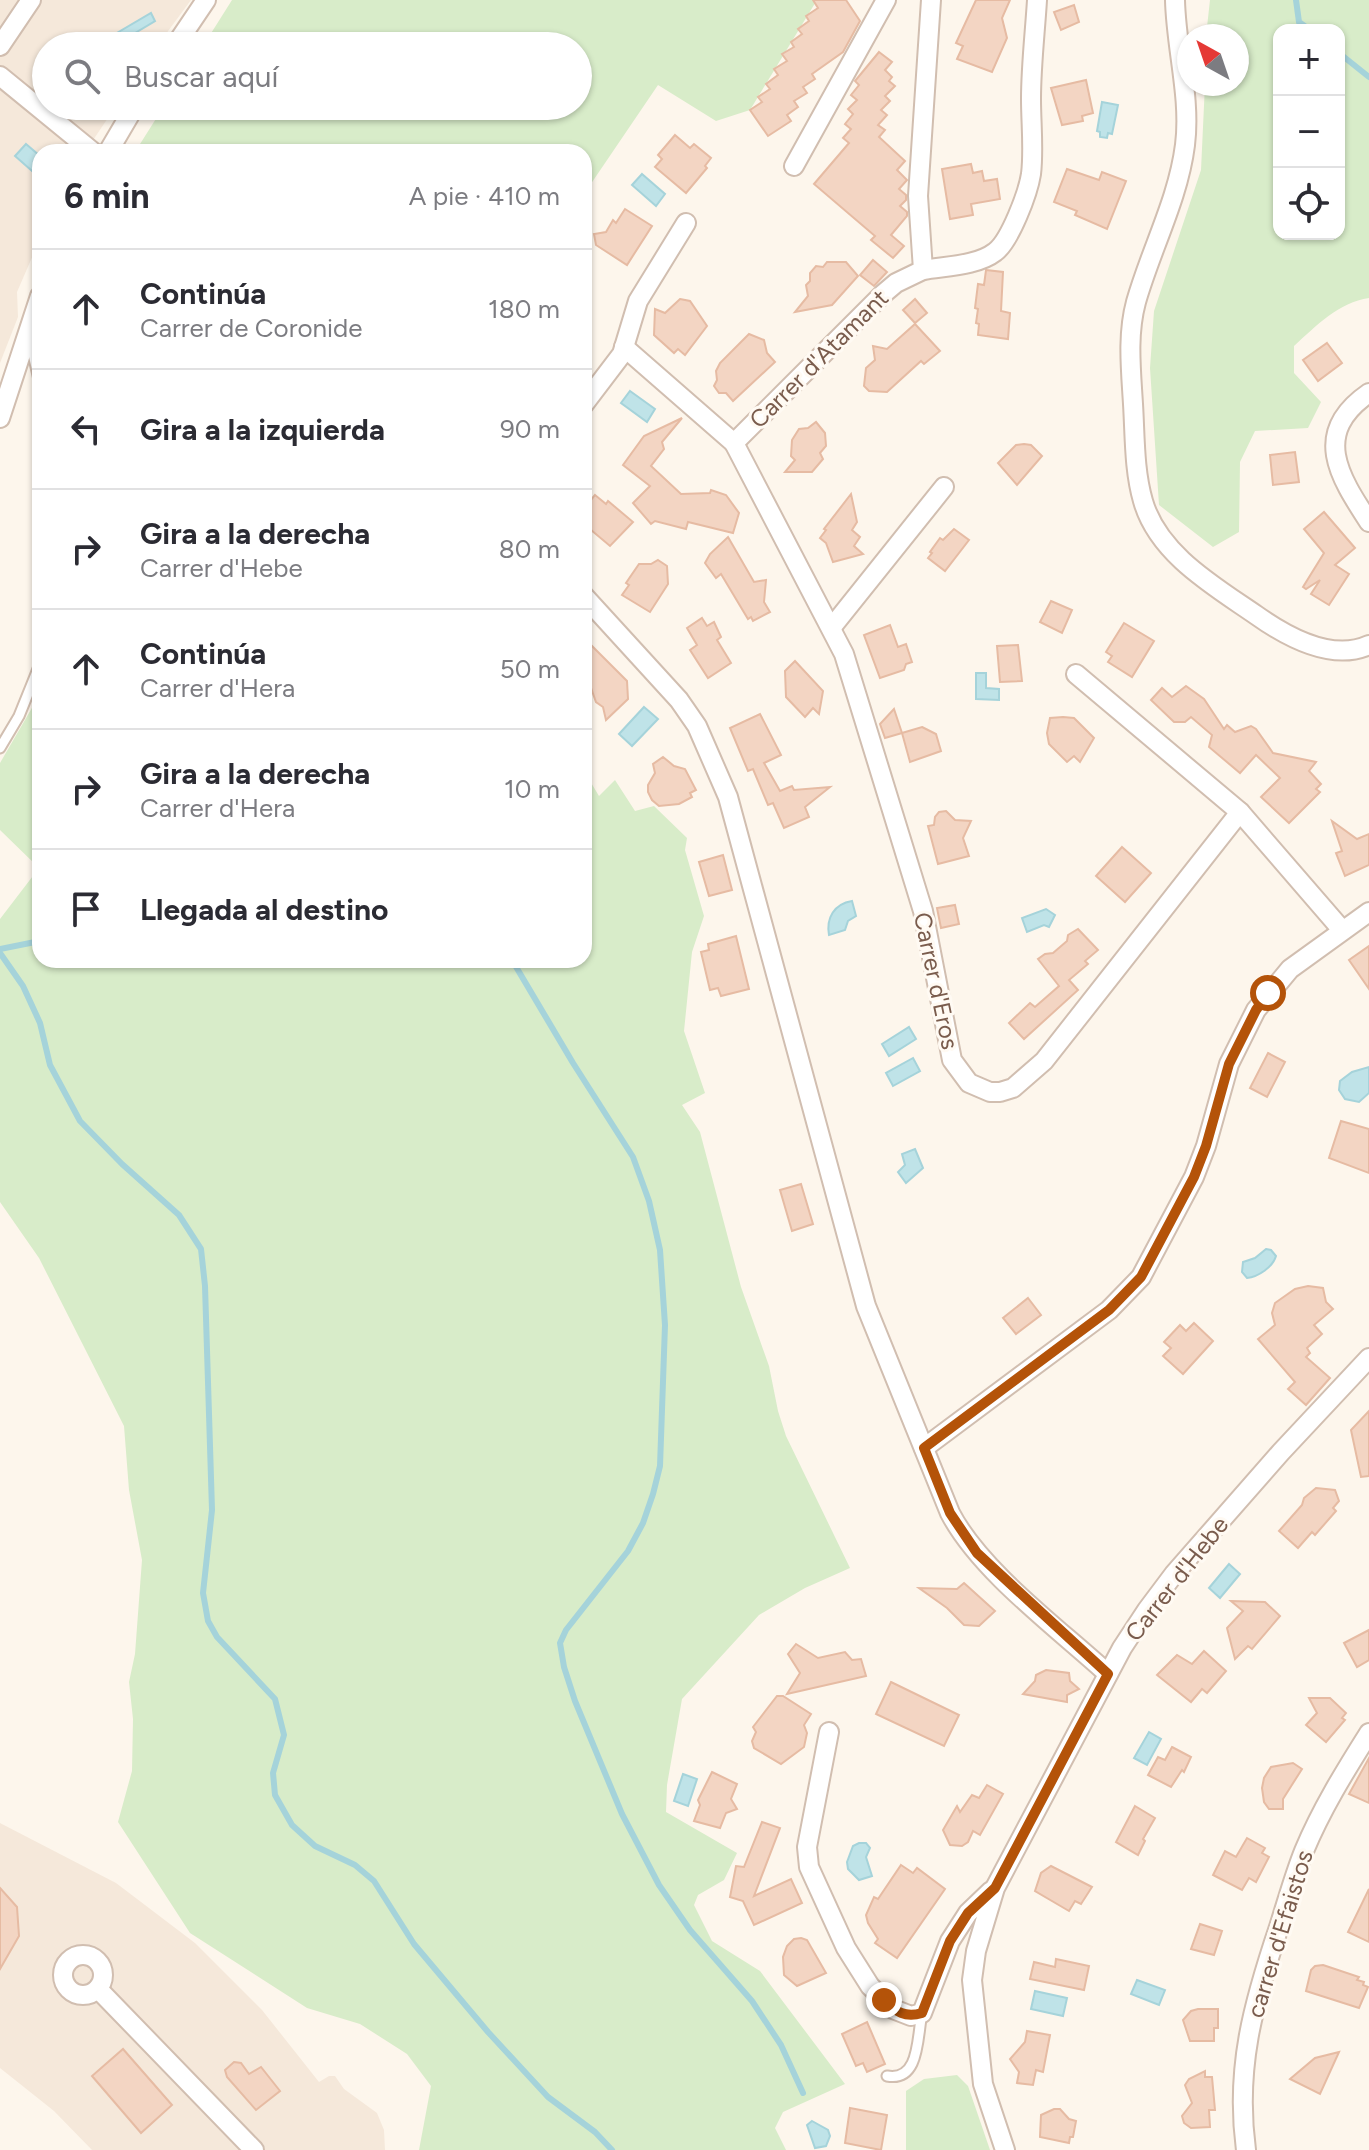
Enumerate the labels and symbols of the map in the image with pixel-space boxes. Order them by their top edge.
north arrow [1177,24,1249,96]
street label: Carrer d'Atamant [743,283,894,434]
street label: Carrer d'Eros [908,910,965,1052]
route start [1250,975,1286,1011]
street label: Carrer d'Hebe [1119,1511,1234,1647]
street label: carrer d'Efaistos [1240,1847,1319,2021]
route end [866,1982,902,2018]

